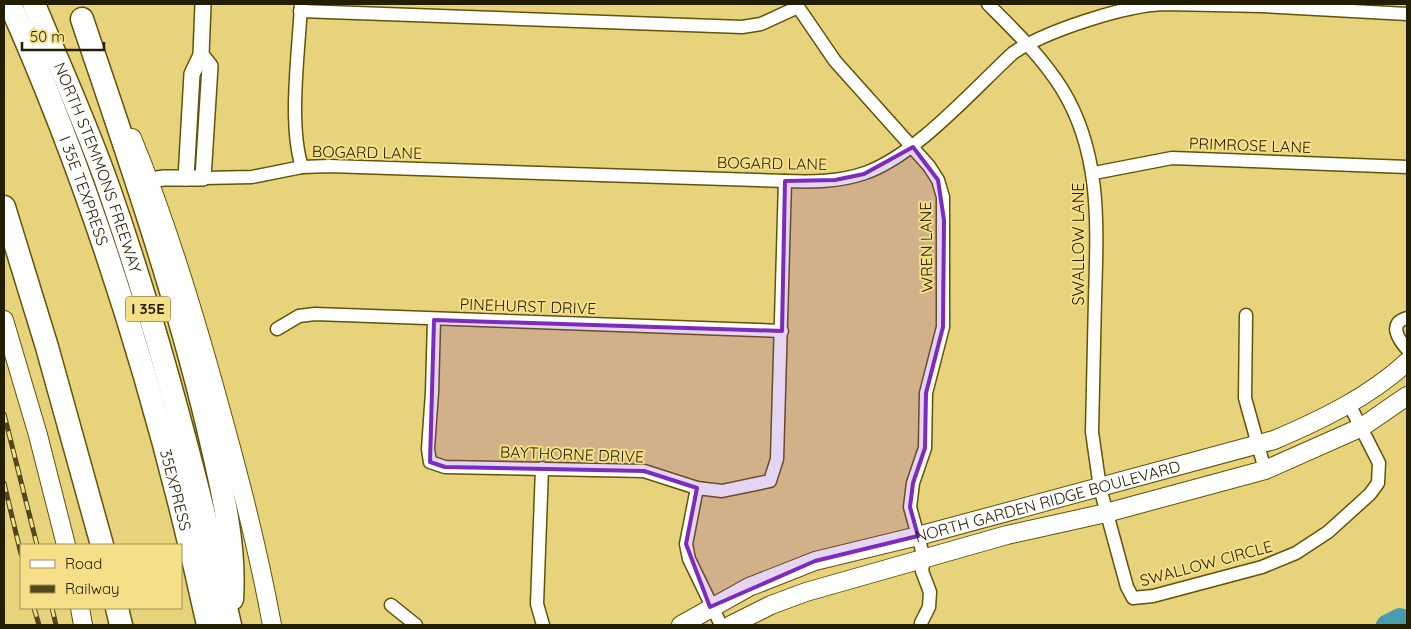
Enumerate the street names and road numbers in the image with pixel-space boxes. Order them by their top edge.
street label: NORTH STEMMONS FREEWAY [50,59,146,276]
street label: I 35E TEXPRESS [55,133,113,248]
street label: PRIMROSE LANE [1189,133,1311,157]
street label: BOGARD LANE [312,141,422,163]
street label: BOGARD LANE [717,152,827,174]
street label: SWALLOW LANE [1068,183,1088,305]
street label: WREN LANE [915,201,937,293]
street label: PINEHURST DRIVE [459,294,597,318]
road number: I 35E [126,296,170,322]
street label: BAYTHORNE DRIVE [499,441,645,467]
street label: 35EXPRESS [156,447,196,533]
street label: NORTH GARDEN RIDGE BOULEVARD [913,456,1182,546]
street label: SWALLOW CIRCLE [1138,536,1274,590]

